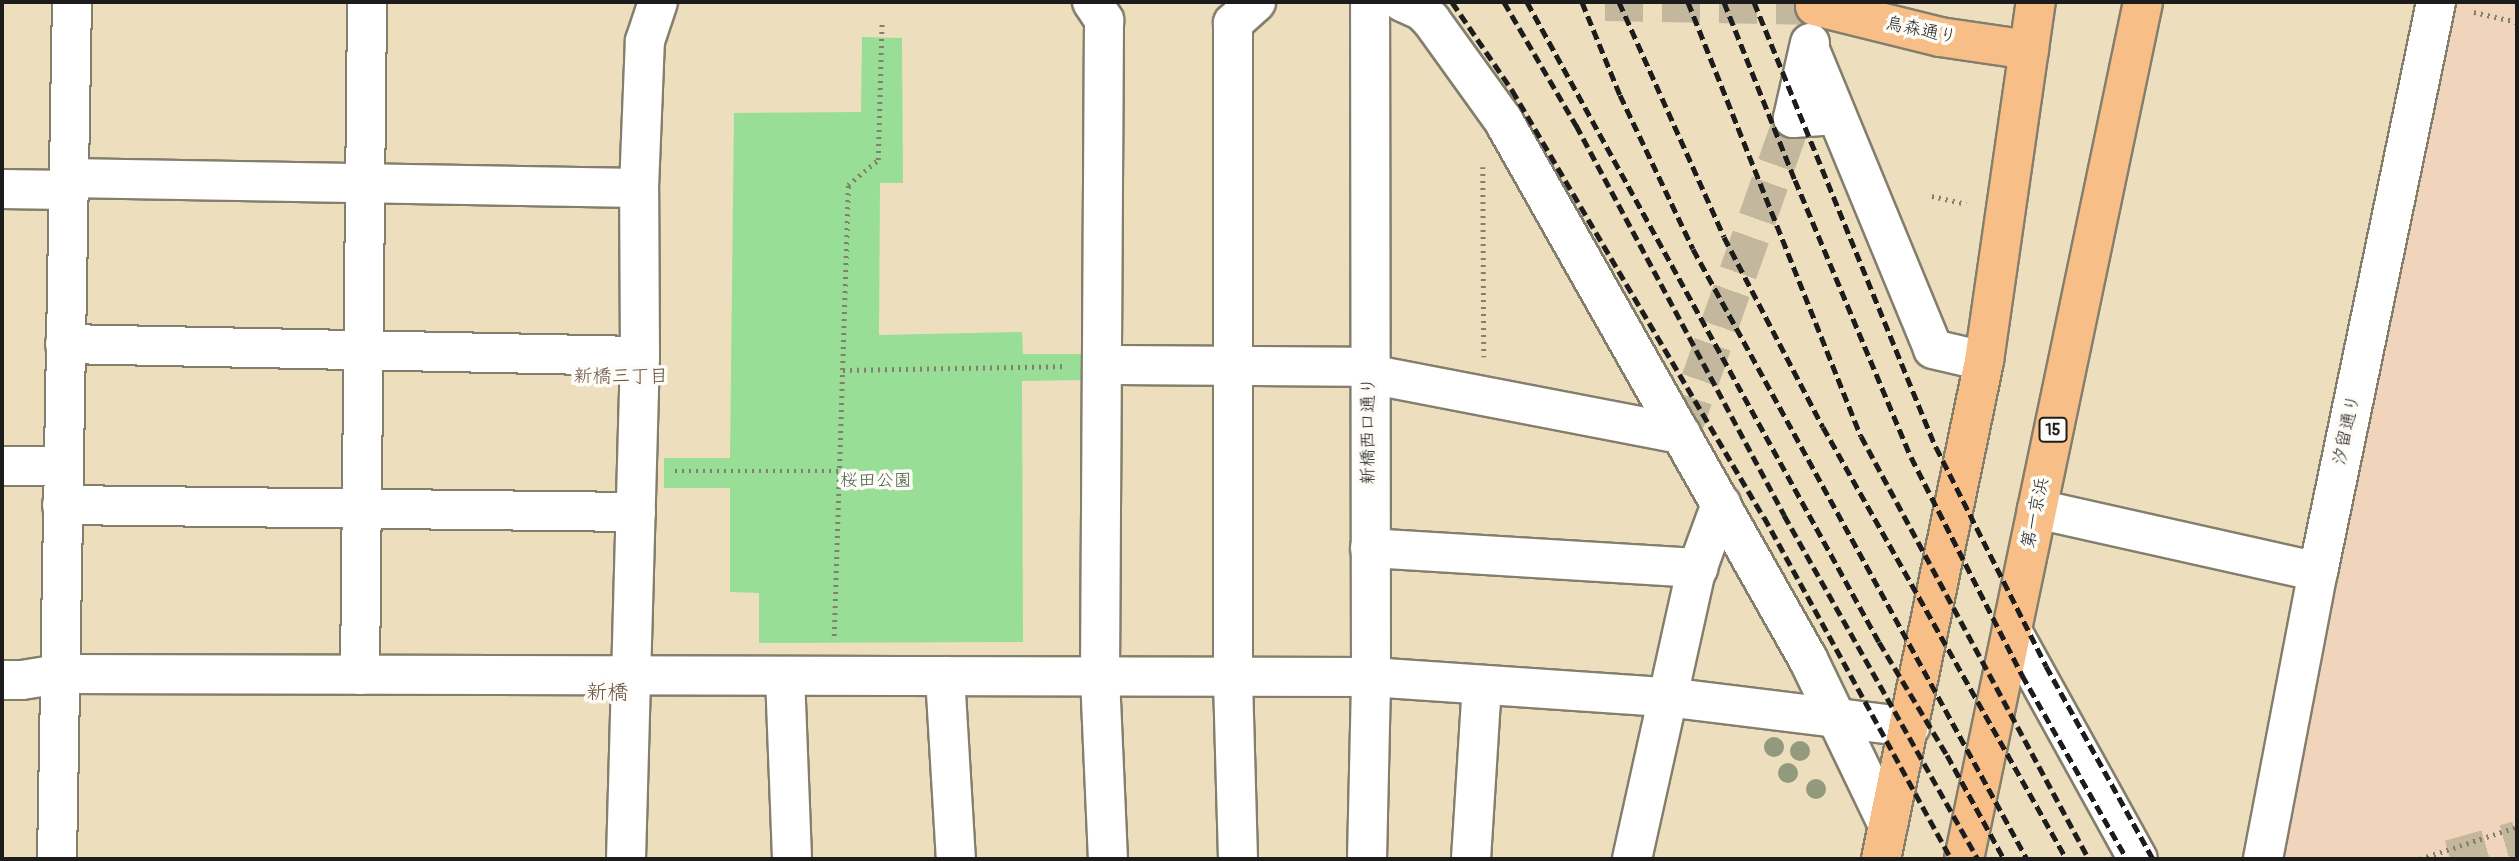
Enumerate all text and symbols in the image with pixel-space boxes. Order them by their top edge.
street label: 烏森通り [1884,13,1958,49]
district label: 新橋三丁目 [574,366,668,388]
street label: 新橋西口通り [1358,377,1380,485]
street label: 汐留通り [2329,393,2365,467]
road number: 15 [2037,418,2069,442]
park label: 桜田公園 [840,470,912,492]
street label: 第一京浜 [2018,476,2054,550]
district label: 新橋 [586,680,628,706]

